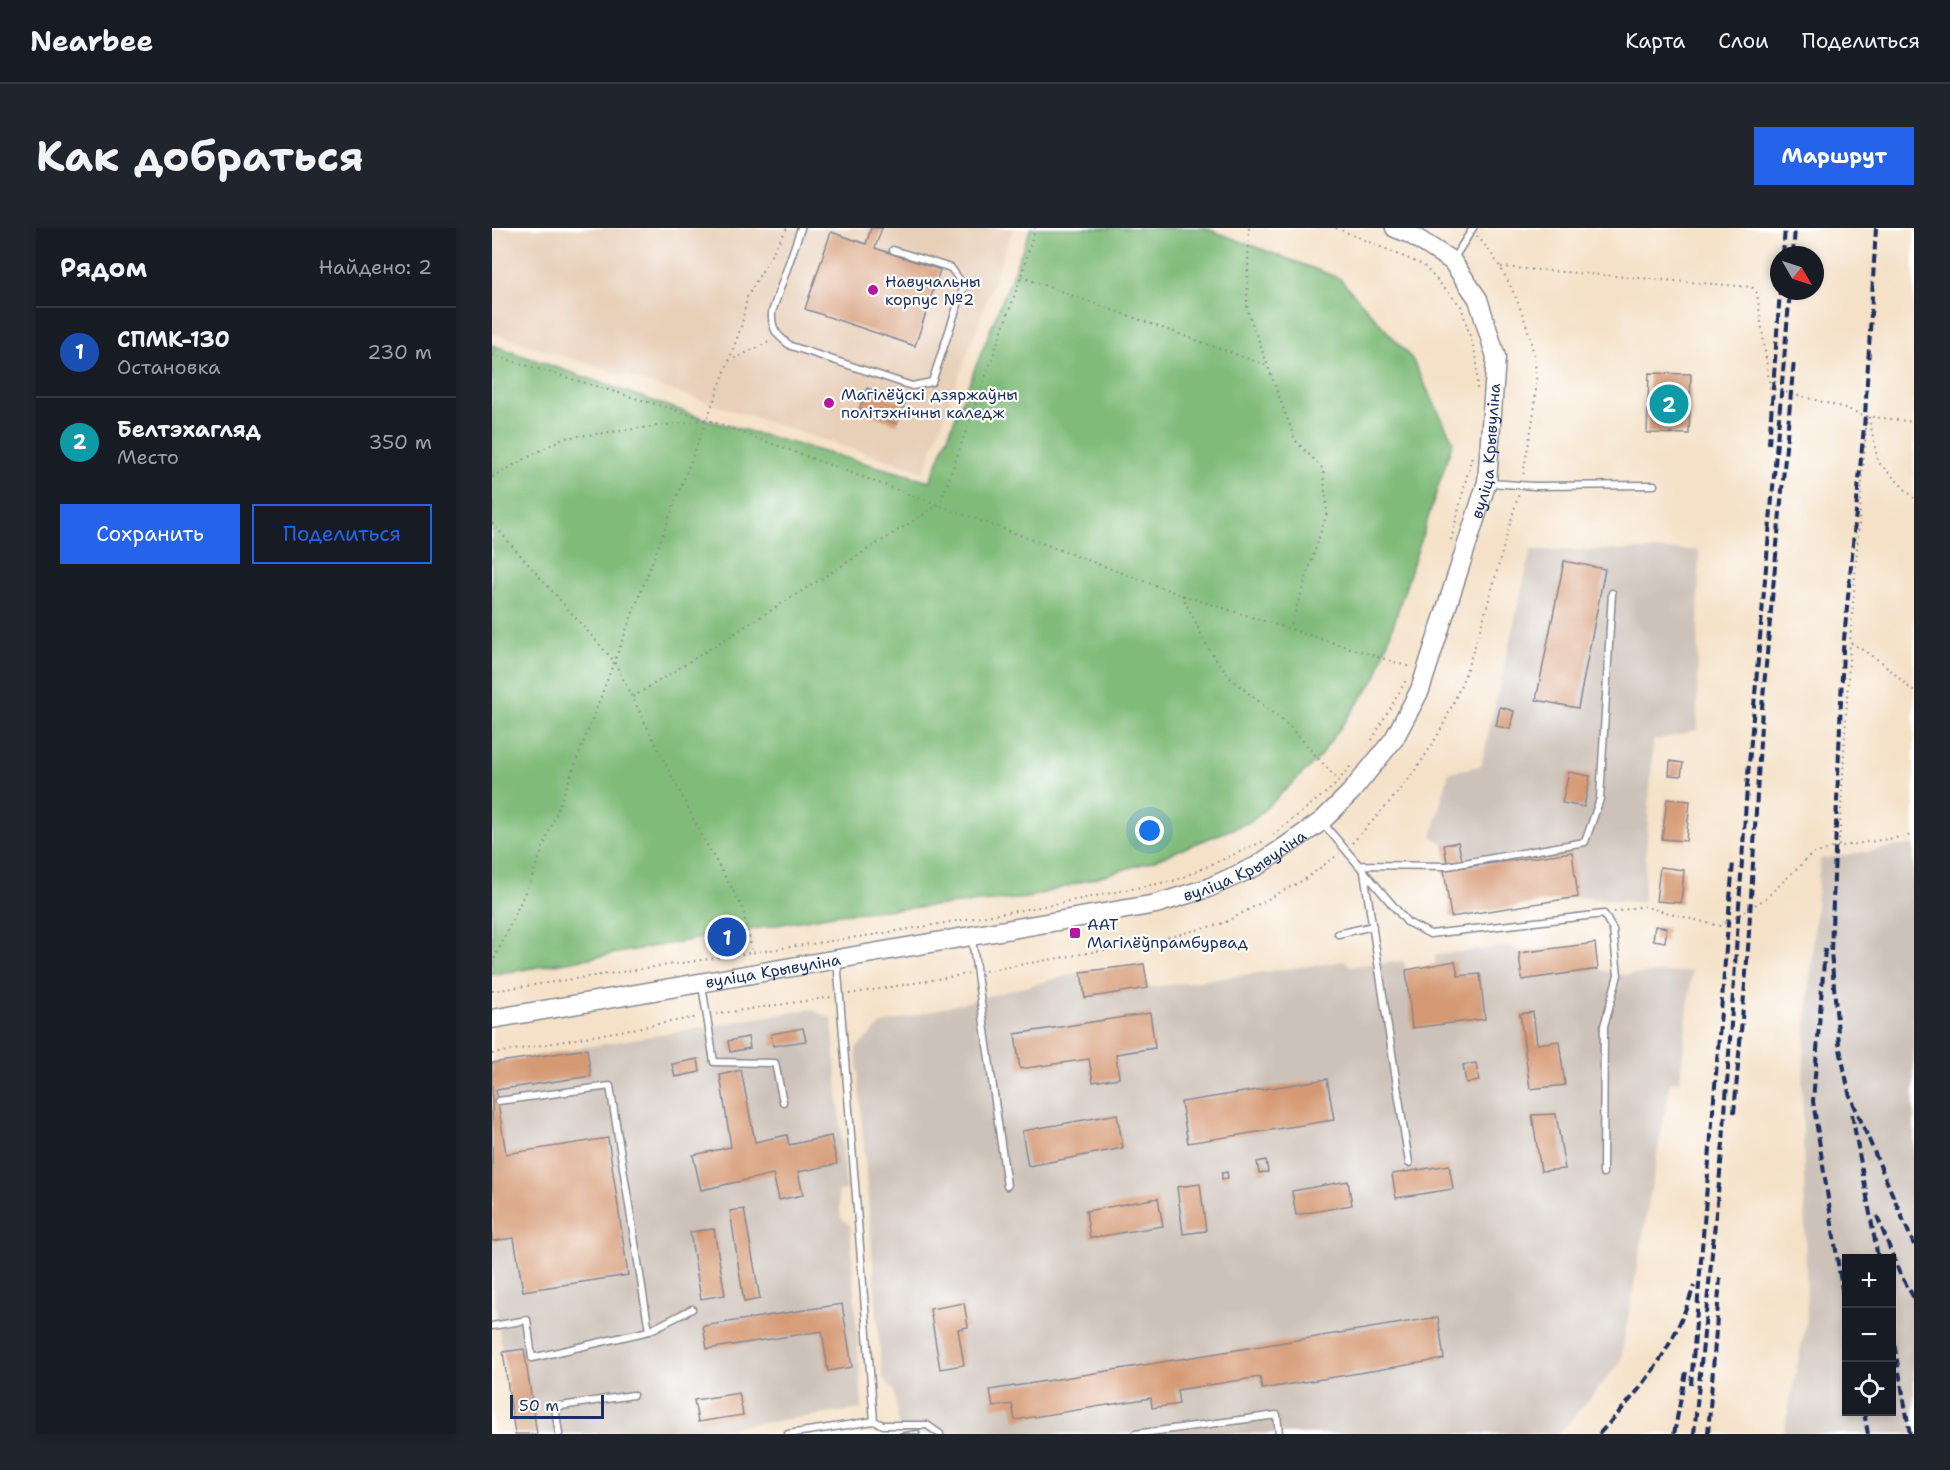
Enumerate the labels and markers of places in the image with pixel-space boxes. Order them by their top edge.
place label: Навучальны корпус №2 [885,271,981,310]
marker: Навучальны корпус №2 [866,283,880,297]
pin: 2 [1650,382,1688,426]
place label: Магілёўскі дзяржаўны політэхнічны каледж [841,384,1018,423]
marker: Магілёўскі дзяржаўны політэхнічны каледж [822,396,836,410]
pin: 1 [708,914,746,960]
place label: ААТ Магілёўпрамбурвад [1087,914,1248,953]
marker: ААТ Магілёўпрамбурвад [1068,926,1082,940]

